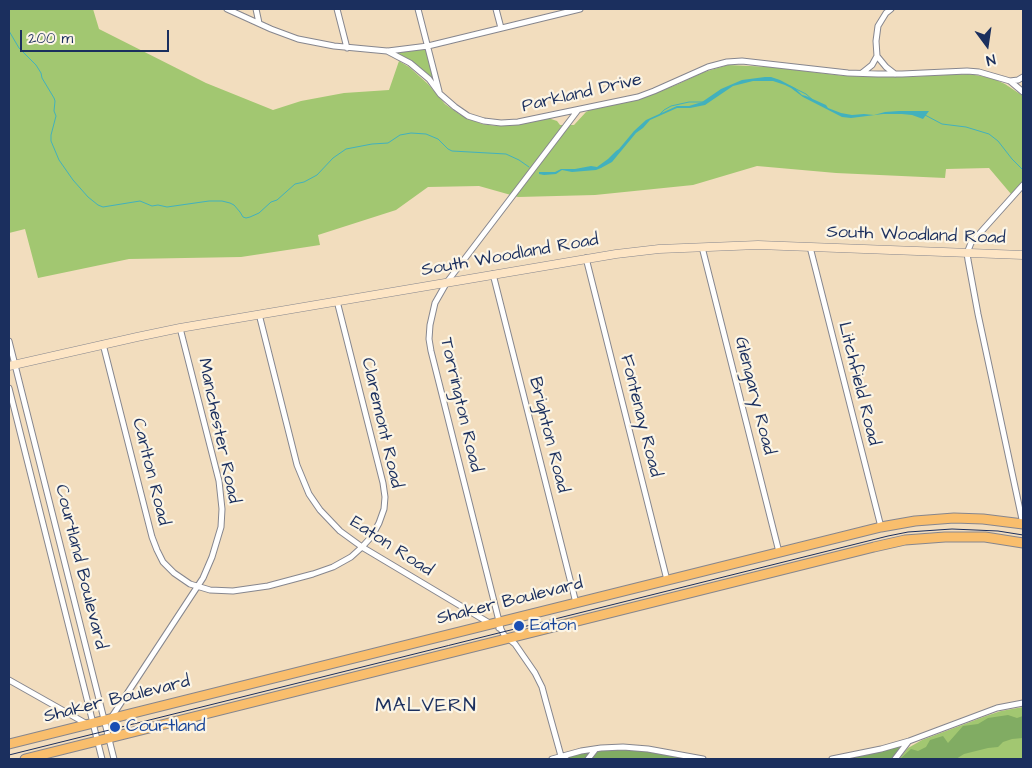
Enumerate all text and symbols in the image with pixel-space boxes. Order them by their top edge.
scale bar [22,20,171,52]
north arrow [962,20,1012,70]
text: 200 m [28,28,73,49]
text: N [984,49,997,70]
street label: Parkland Drive [520,70,644,118]
street label: South Woodland Road [826,222,1006,250]
street label: South Woodland Road [420,230,600,282]
street label: Litchfield Road [832,320,884,448]
street label: Glengary Road [729,335,779,457]
street label: Torrington Road [434,336,486,474]
street label: Fontenay Road [614,353,666,479]
street label: Claremont Road [355,356,407,490]
street label: Manchester Road [192,357,244,505]
street label: Brighton Road [523,375,573,495]
street label: Carlton Road [126,416,174,528]
street label: Courtland Boulevard [49,482,111,652]
street label: Eaton Road [345,512,437,582]
street label: Shaker Boulevard [435,573,585,631]
place label: Eaton [530,615,576,637]
marker: Eaton [512,619,526,633]
street label: Shaker Boulevard [42,671,192,729]
district label: MALVERN [374,695,478,719]
place label: Courtland [126,716,205,738]
marker: Courtland [108,720,122,734]

